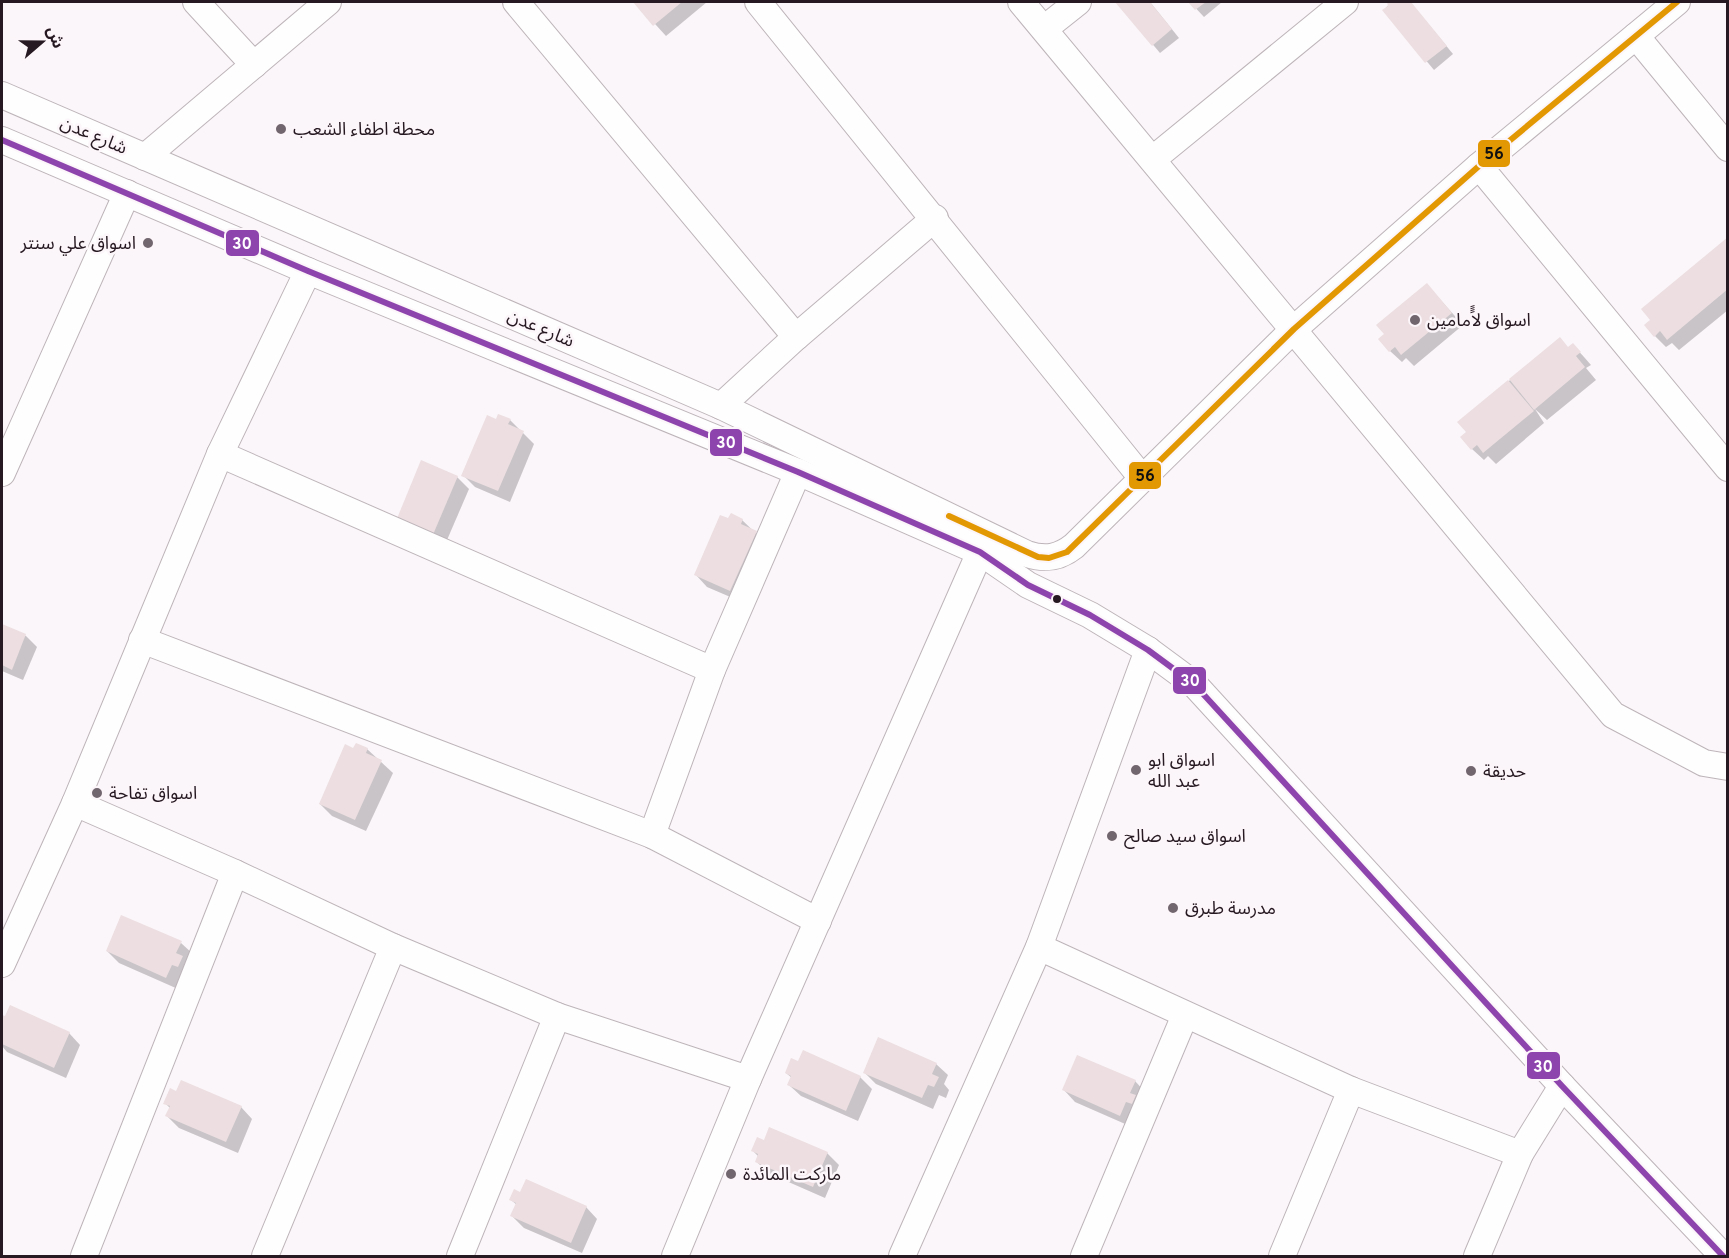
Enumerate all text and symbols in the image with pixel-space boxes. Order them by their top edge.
north arrow [12,12,72,72]
text: ش [41,24,67,51]
street label: شارع عدن [56,112,130,162]
place label: محطة اطفاء الشعب [293,119,435,142]
marker: محطة اطفاء الشعب [274,122,288,136]
line badge: 56 [1477,139,1511,168]
text: 56 [1484,145,1504,165]
line badge: 30 [225,229,260,257]
place label: اسواق علي سنتر [20,233,136,256]
text: 30 [232,235,252,255]
marker: اسواق علي سنتر [141,236,155,250]
street label: شارع عدن [503,305,577,355]
place label: اسواق لاًًمامين [1427,305,1531,333]
marker: اسواق لاًًمامين [1408,313,1422,327]
line badge: 30 [709,428,743,457]
text: 30 [716,434,736,454]
line badge: 56 [1128,461,1162,490]
text: 56 [1135,467,1155,487]
unlabelled marker [1051,593,1063,605]
line badge: 30 [1172,666,1207,695]
text: 30 [1180,672,1200,692]
place label: اسواق ابو عبد الله [1148,750,1215,794]
place label: حديقة [1483,761,1526,784]
marker: اسواق ابو عبد الله [1129,763,1143,777]
marker: حديقة [1464,764,1478,778]
place label: اسواق تفاحة [109,783,197,806]
marker: اسواق تفاحة [90,786,104,800]
place label: اسواق سيد صالح [1124,826,1246,849]
marker: اسواق سيد صالح [1105,829,1119,843]
place label: مدرسة طبرق [1185,898,1276,921]
marker: مدرسة طبرق [1166,901,1180,915]
line badge: 30 [1526,1051,1561,1080]
text: 30 [1533,1058,1553,1078]
place label: ماركت المائدة [743,1164,841,1187]
marker: ماركت المائدة [724,1167,738,1181]

